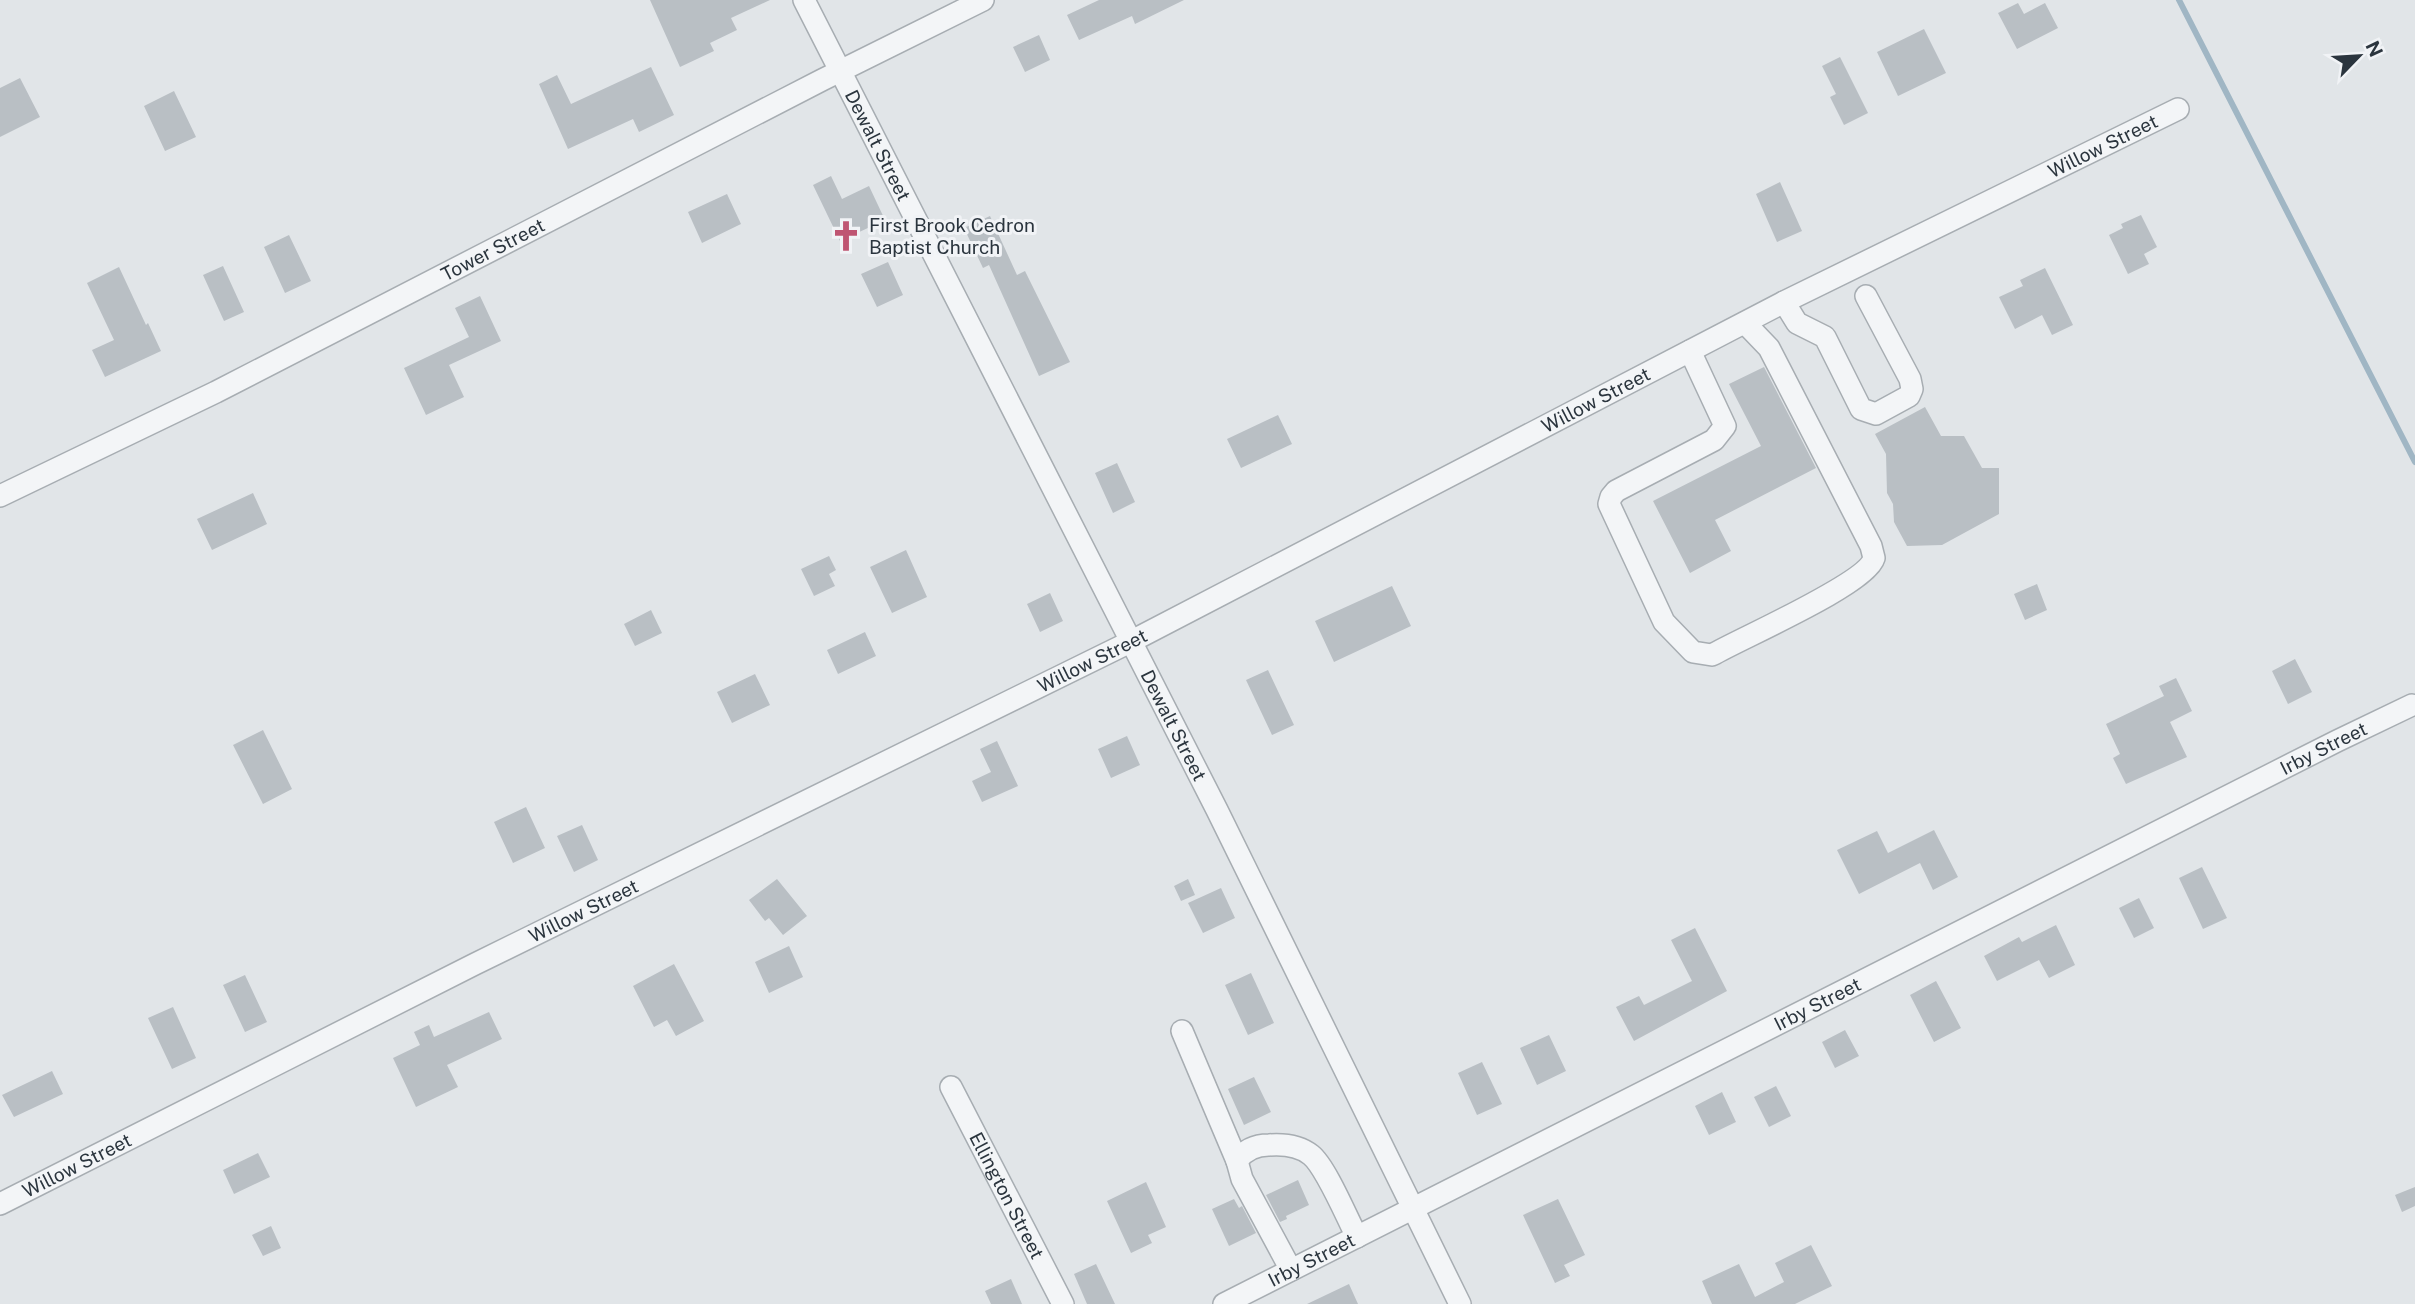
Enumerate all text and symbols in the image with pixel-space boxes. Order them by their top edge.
north arrow [2324,21,2394,91]
text: N [2361,37,2388,60]
street label: Dewalt Street [841,86,915,204]
street label: Willow Street [2044,110,2161,182]
street label: Tower Street [437,214,548,285]
place label: First Brook Cedron Baptist Church [869,214,1035,258]
church icon: First Brook Cedron Baptist Church [829,219,863,253]
street label: Willow Street [1538,363,1654,437]
street label: Willow Street [1034,624,1151,697]
street label: Dewalt Street [1136,666,1211,784]
street label: Irby Street [2276,717,2370,779]
street label: Willow Street [525,875,642,947]
street label: Irby Street [1770,973,1864,1035]
street label: Ellington Street [965,1128,1049,1262]
street label: Willow Street [19,1129,135,1202]
street label: Irby Street [1264,1229,1358,1291]

